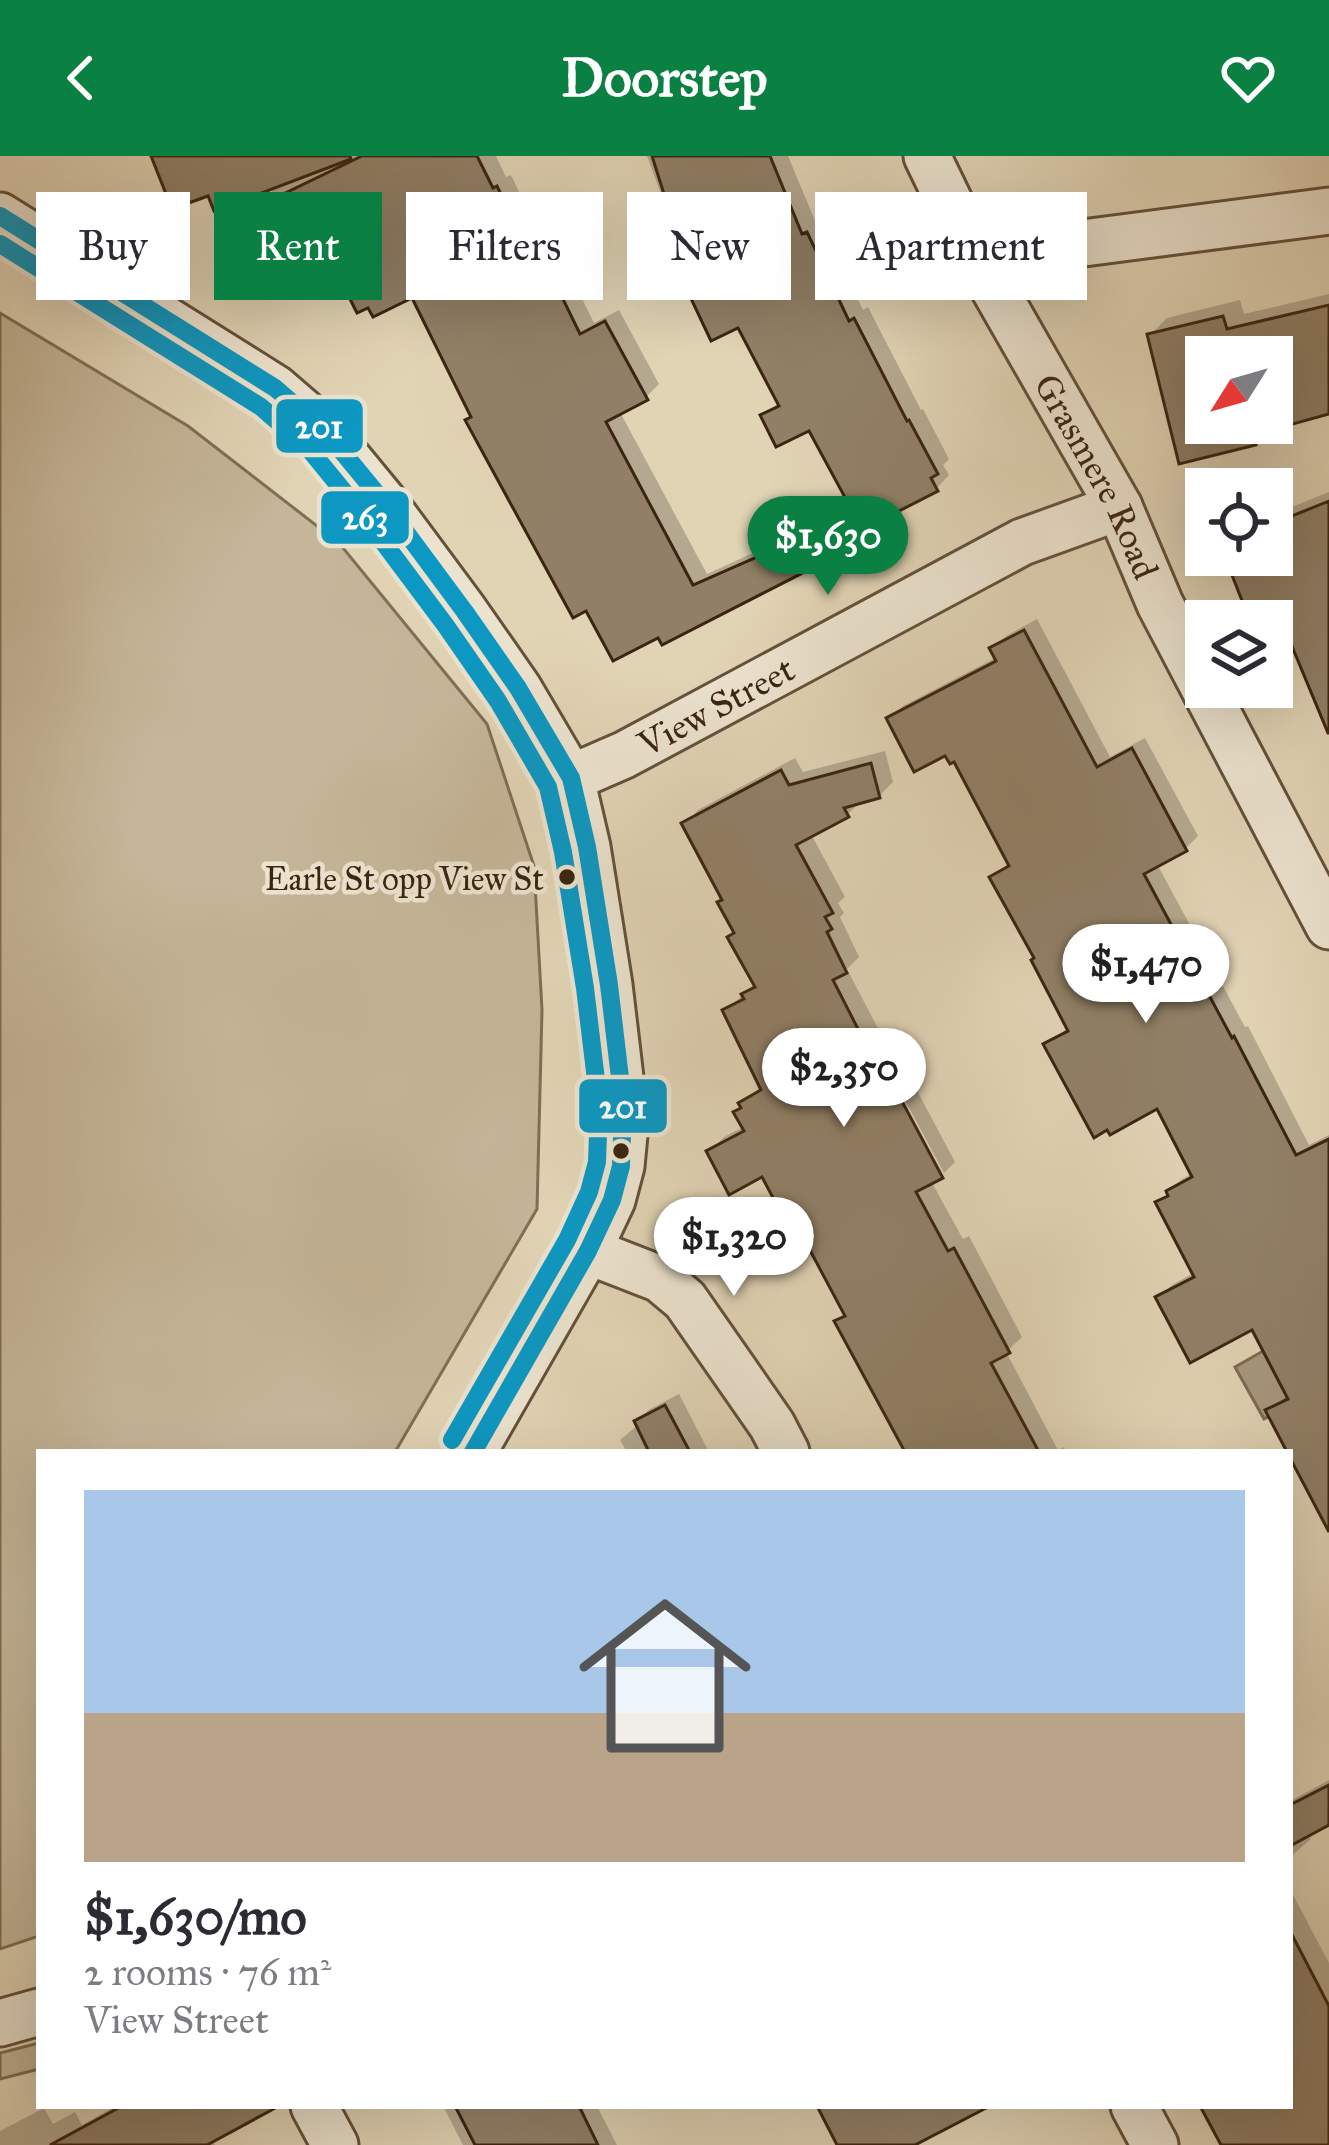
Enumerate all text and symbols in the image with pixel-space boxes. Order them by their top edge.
icon: back [48,45,114,111]
text: Doorstep [561,45,768,111]
icon: heart [1215,45,1281,111]
chip: Buy [36,192,190,300]
chip: Rent [214,192,382,300]
chip: Filters [406,192,603,300]
chip: New [627,192,791,300]
chip: Apartment [815,192,1087,300]
north arrow [1185,336,1293,444]
map controls [1185,336,1293,708]
street label: Grasmere Road [1024,366,1168,586]
line badge: 201 [274,397,365,455]
text: 201 [295,407,343,447]
button: locate [1185,468,1293,576]
line badge: 263 [319,489,411,546]
pin: $1,630 [730,496,926,598]
text: 263 [342,498,388,538]
text: $1,630 [774,511,882,559]
button: layers [1185,600,1293,708]
street label: View Street [630,647,802,767]
place label: Earle St opp View St [265,859,544,899]
marker: Earle St opp View St [556,866,578,888]
pin: $1,470 [1048,924,1244,1026]
text: $1,470 [1089,939,1203,987]
pin: $2,350 [746,1028,942,1130]
text: $2,350 [789,1043,899,1091]
line badge: 201 [577,1077,669,1135]
text: 201 [599,1087,647,1127]
unlabelled marker [610,1140,632,1162]
pin: $1,320 [636,1197,832,1299]
text: $1,320 [681,1212,787,1260]
icon: home [557,1568,773,1784]
text: $1,630/mo [84,1886,307,1948]
text: 2 rooms · 76 m² [84,1948,331,1996]
text: View Street [84,1996,269,2044]

